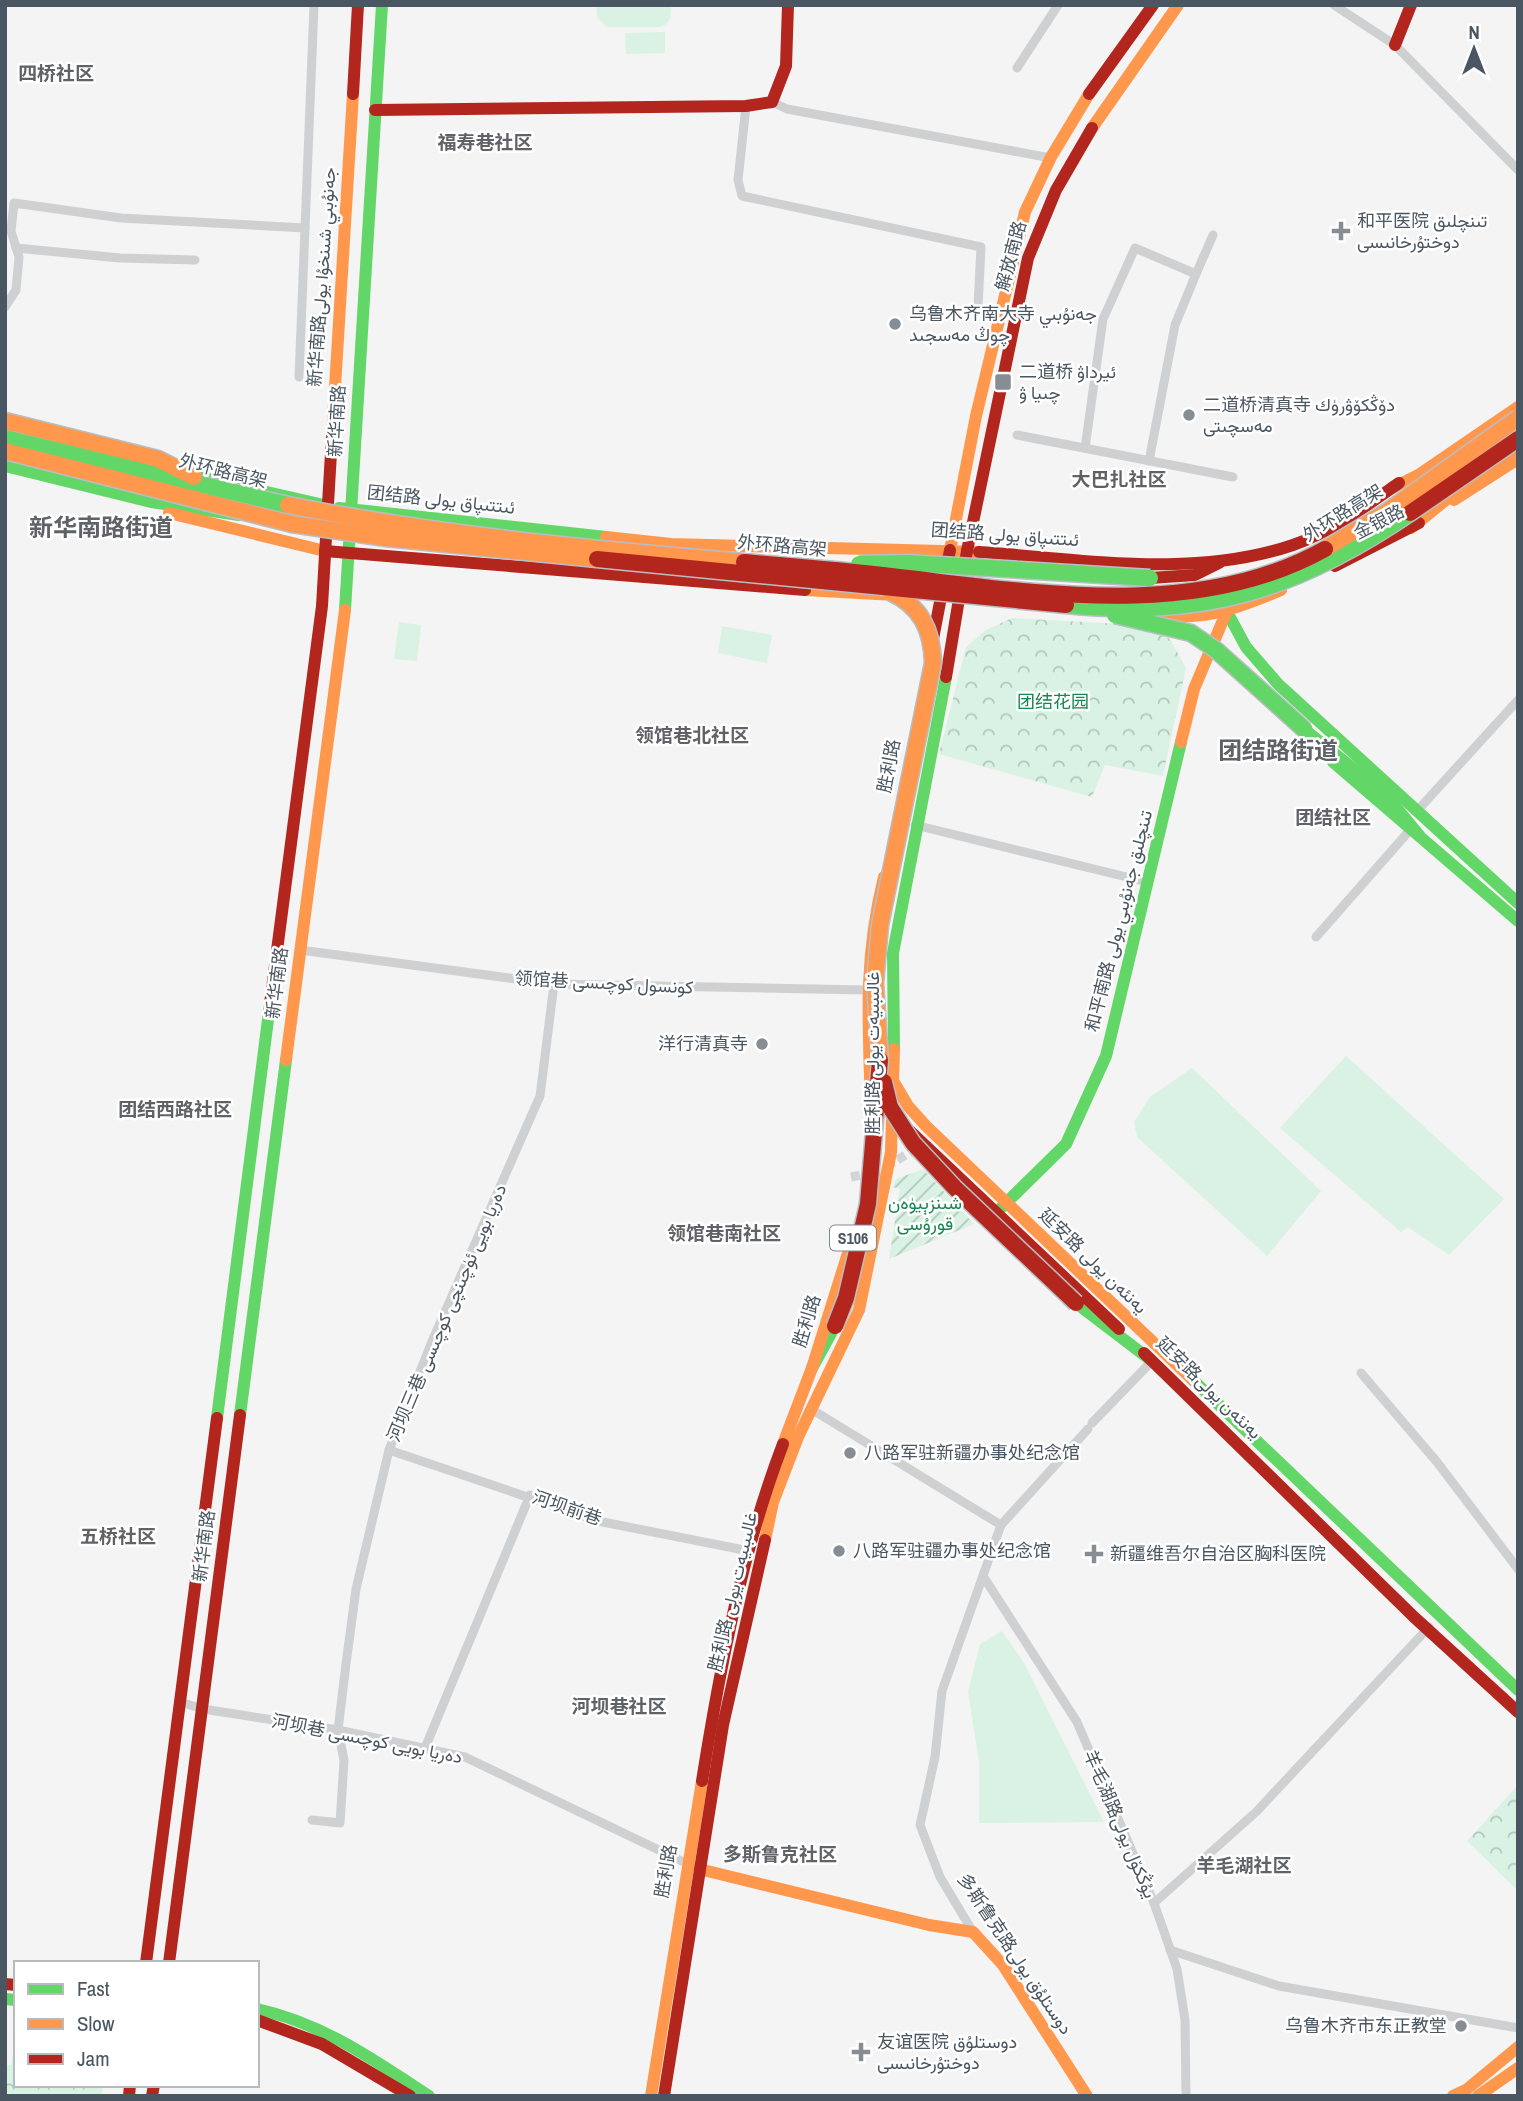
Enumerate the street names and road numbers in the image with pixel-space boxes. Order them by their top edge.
street label: 新华南路جەنۇبىي شىنخۇا يولى [301,166,345,388]
street label: 解放南路 [989,218,1032,294]
street label: 新华南路 [322,384,351,458]
street label: 外环路高架 [176,447,270,494]
street label: 外环路高架 [1298,478,1388,547]
street label: 团结路 ئىتتىپاق يولى [366,479,516,520]
street label: 金银路 [1349,498,1409,545]
street label: 团结路 ئىتتىپاق يولى [930,517,1080,552]
street label: 外环路高架 [736,529,828,562]
street label: 胜利路 [871,737,906,795]
street label: 和平南路 تىنچلىق جەنۇبىي يولى [1079,808,1161,1035]
street label: 新华南路 [260,946,293,1020]
street label: 领馆巷 كونسول كوچىسى [514,965,694,1000]
street label: 胜利路 غالىبىيەت يولى [860,972,885,1134]
street label: 河坝三巷 دەريا بويى ئۈچىنچى كوچىسى [381,1180,512,1445]
street label: 延安路 يەنئەن يولى [1034,1202,1153,1319]
road number: S106 [830,1226,876,1250]
street label: 胜利路 [787,1291,826,1350]
street label: 延安路يەنئەن يولى [1151,1331,1268,1444]
street label: 河坝前巷 [529,1484,605,1531]
street label: 新华南路 [187,1509,220,1583]
street label: 胜利路 غالىبىيەت يولى [702,1510,763,1674]
street label: 河坝巷 دەريا بويى كوچىسى [270,1708,465,1769]
street label: 羊毛湖路يۇڭكۆل يولى [1078,1746,1163,1902]
street label: 胜利路 [649,1842,683,1900]
street label: 多斯鲁克路دوستلۇق يولى [952,1868,1079,2039]

